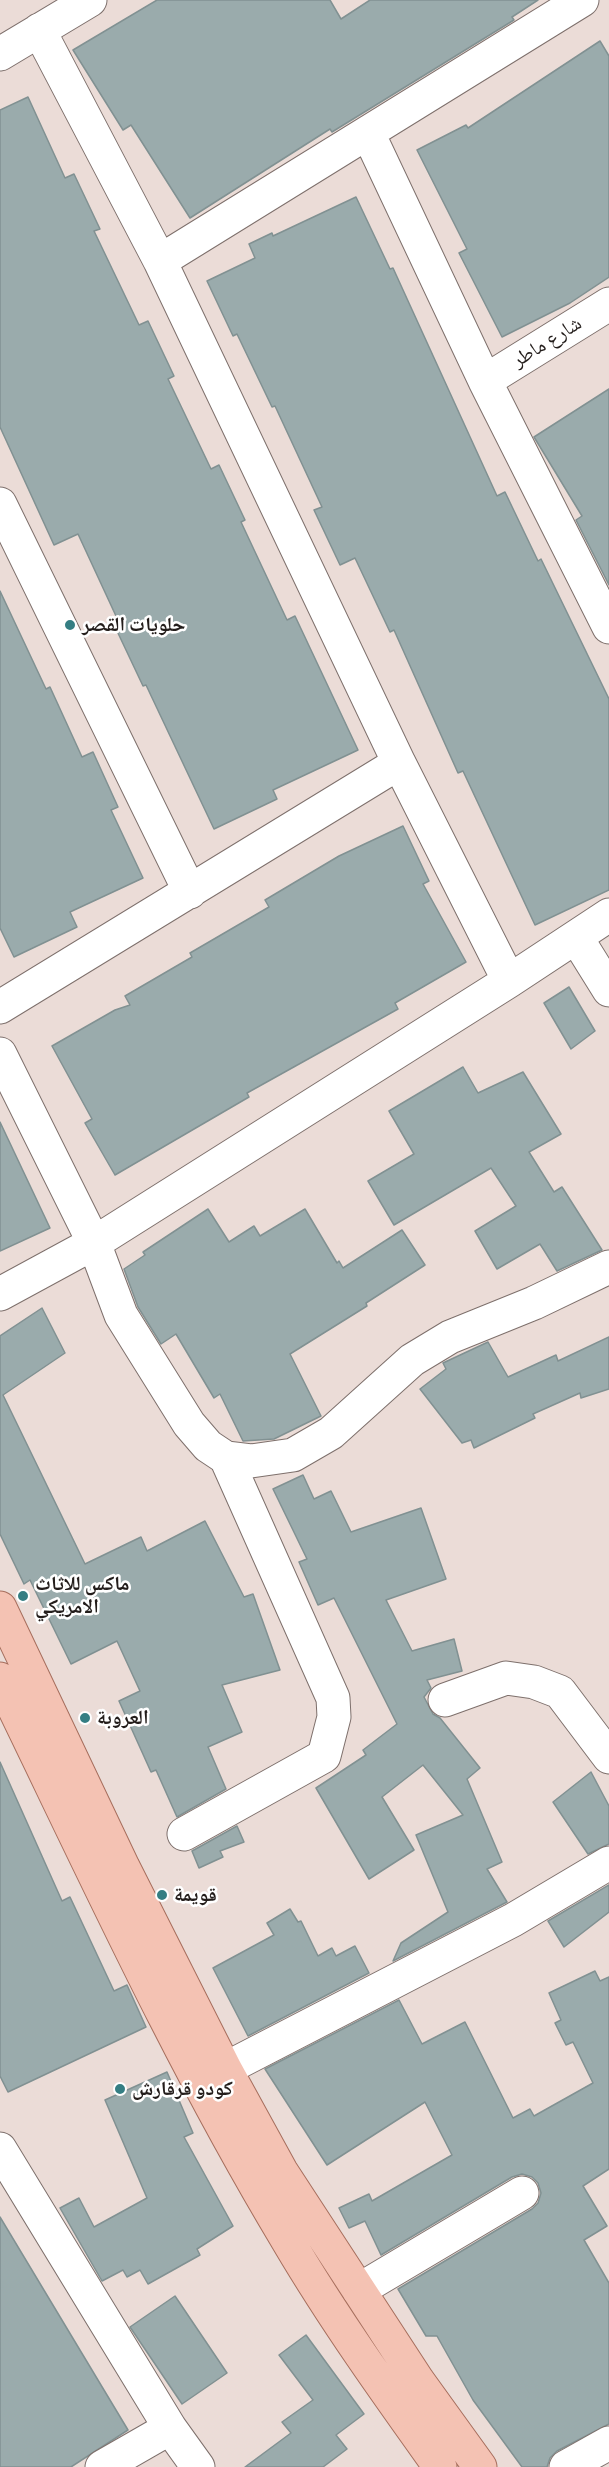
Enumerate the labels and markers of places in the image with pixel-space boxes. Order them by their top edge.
place label: حلويات القصر [82,613,185,637]
marker: حلويات القصر [63,618,77,632]
place label: ماكس للاثاث الامريكي [35,1572,130,1619]
marker: ماكس للاثاث الامريكي [16,1589,30,1603]
place label: العروبة [97,1706,149,1730]
marker: العروبة [78,1711,92,1725]
place label: قويمة [174,1883,217,1907]
marker: قويمة [155,1888,169,1902]
place label: كودو قرقارش [132,2077,233,2101]
marker: كودو قرقارش [113,2082,127,2096]

